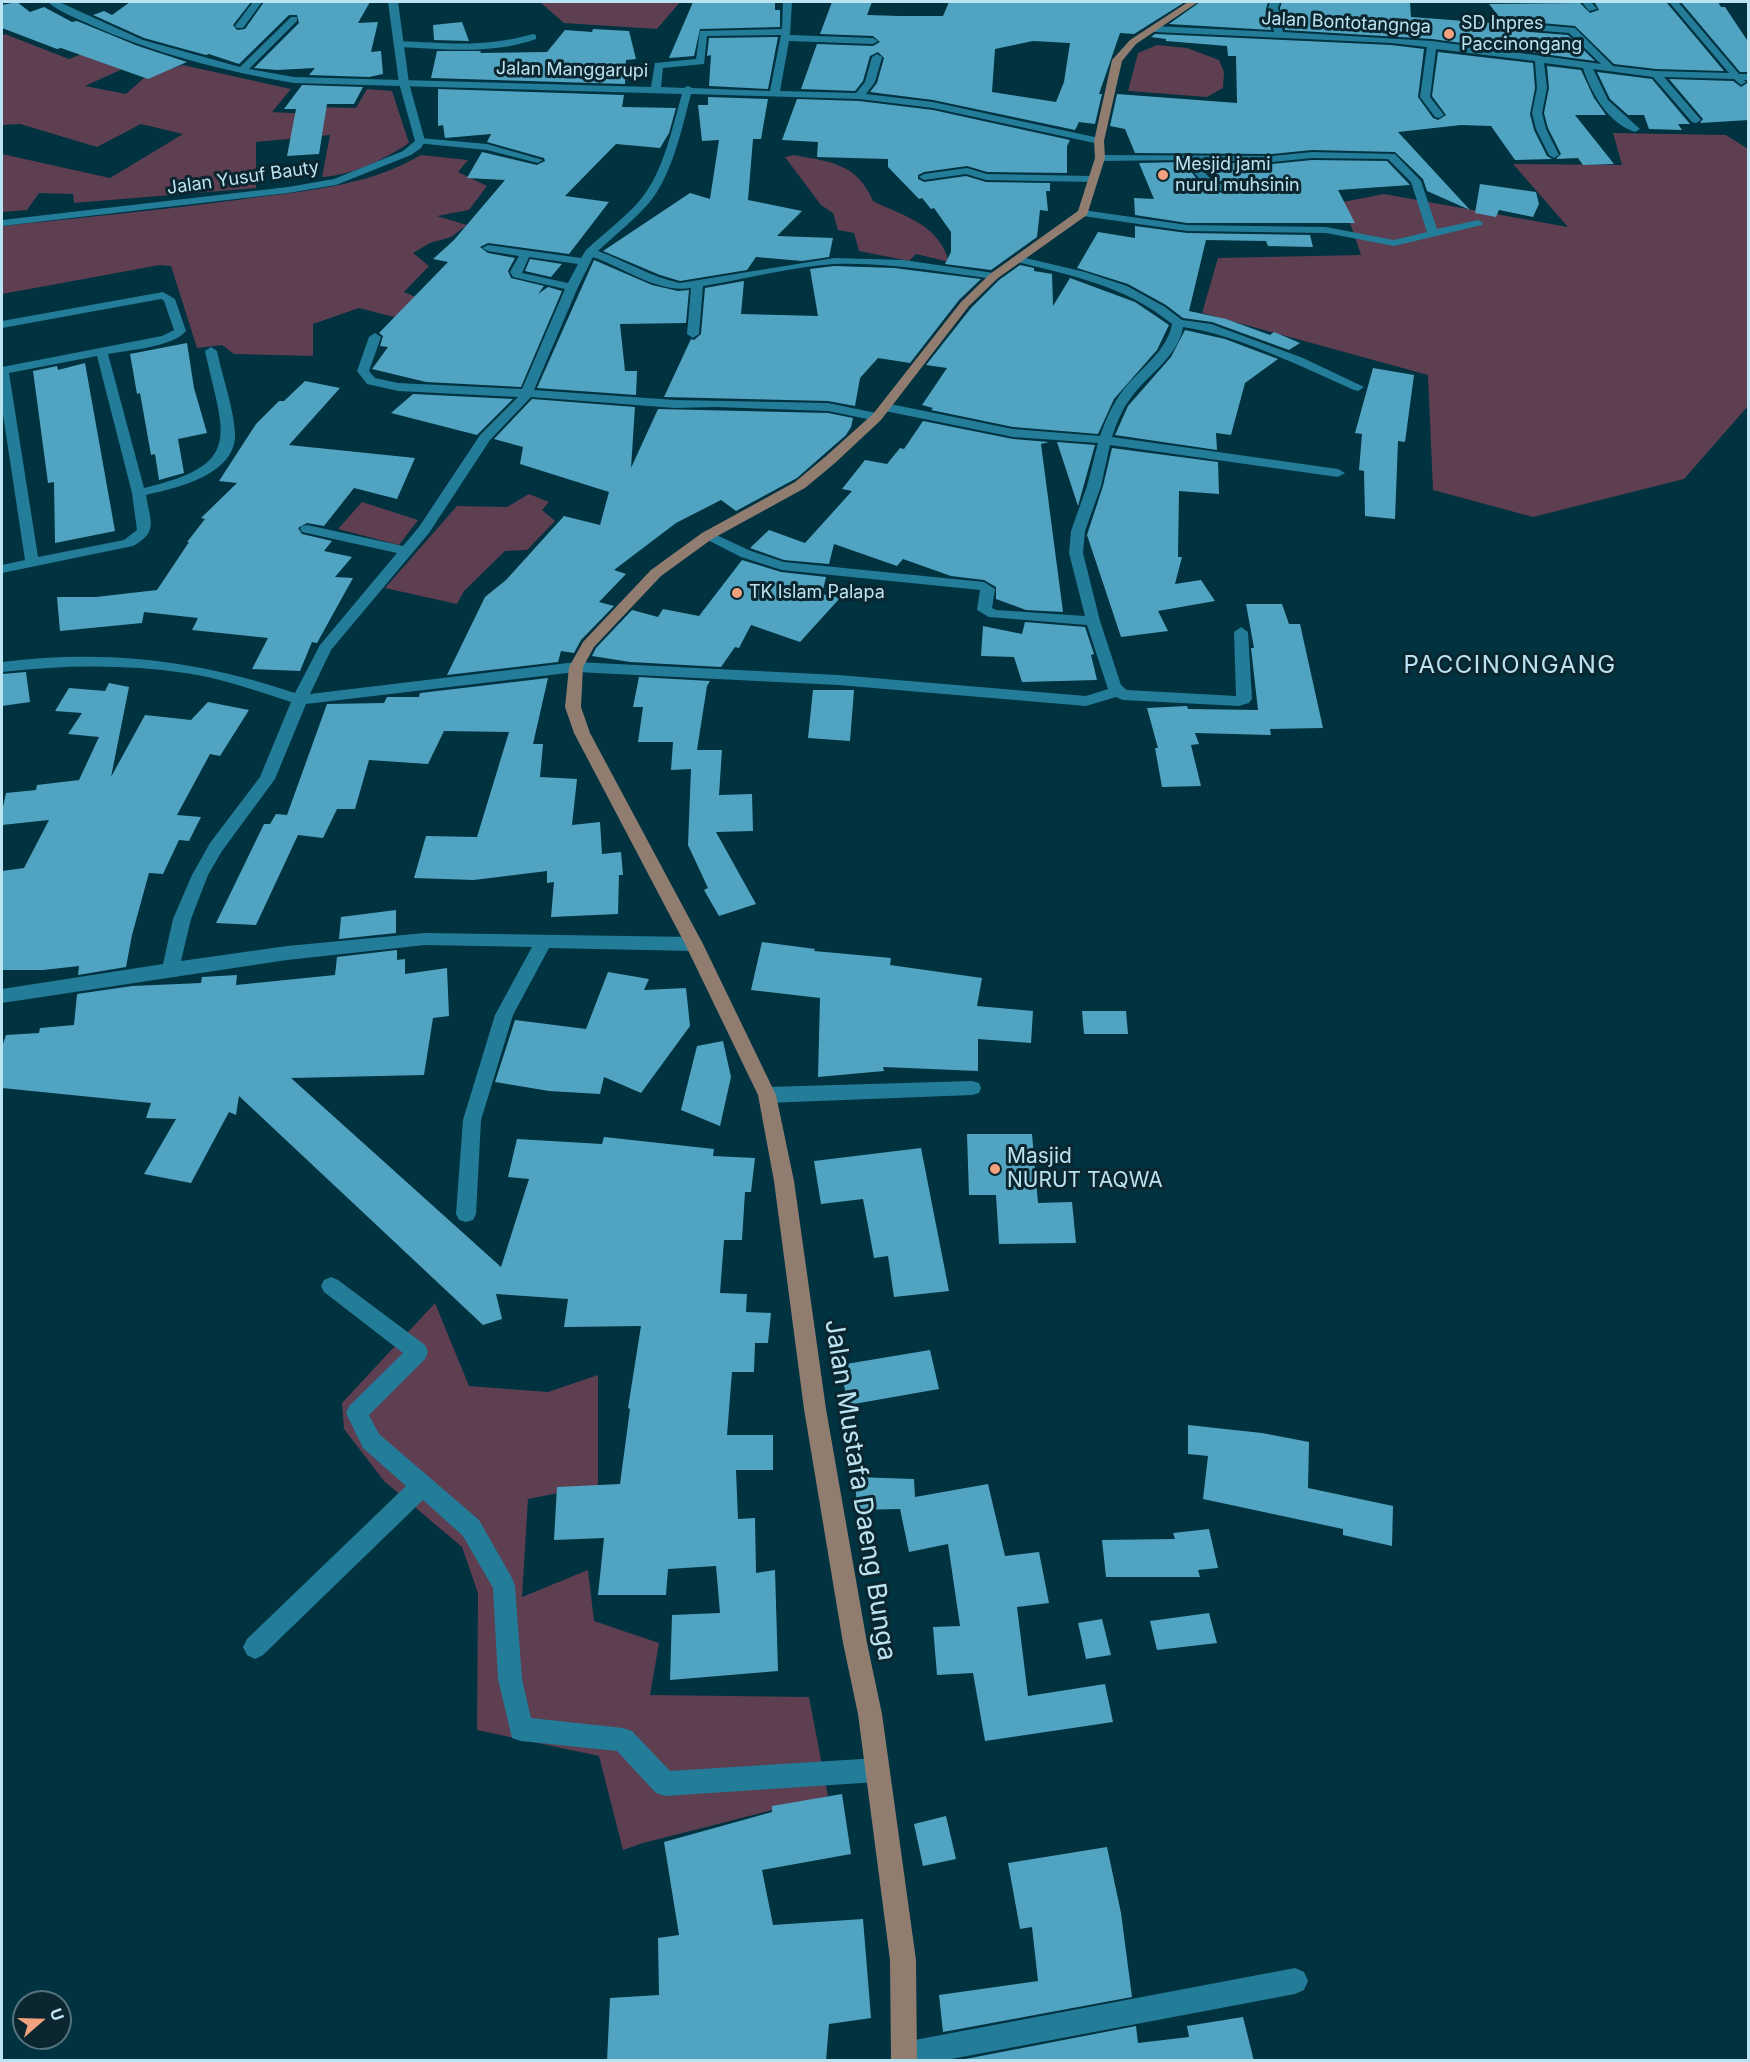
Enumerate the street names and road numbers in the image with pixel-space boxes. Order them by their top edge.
street label: Jalan Bontotangnga [1261,8,1431,38]
street label: Jalan Manggarupi [496,58,648,82]
street label: Jalan Yusuf Bauty [166,157,320,199]
street label: Jalan Mustafa Daeng Bunga [818,1317,902,1663]

